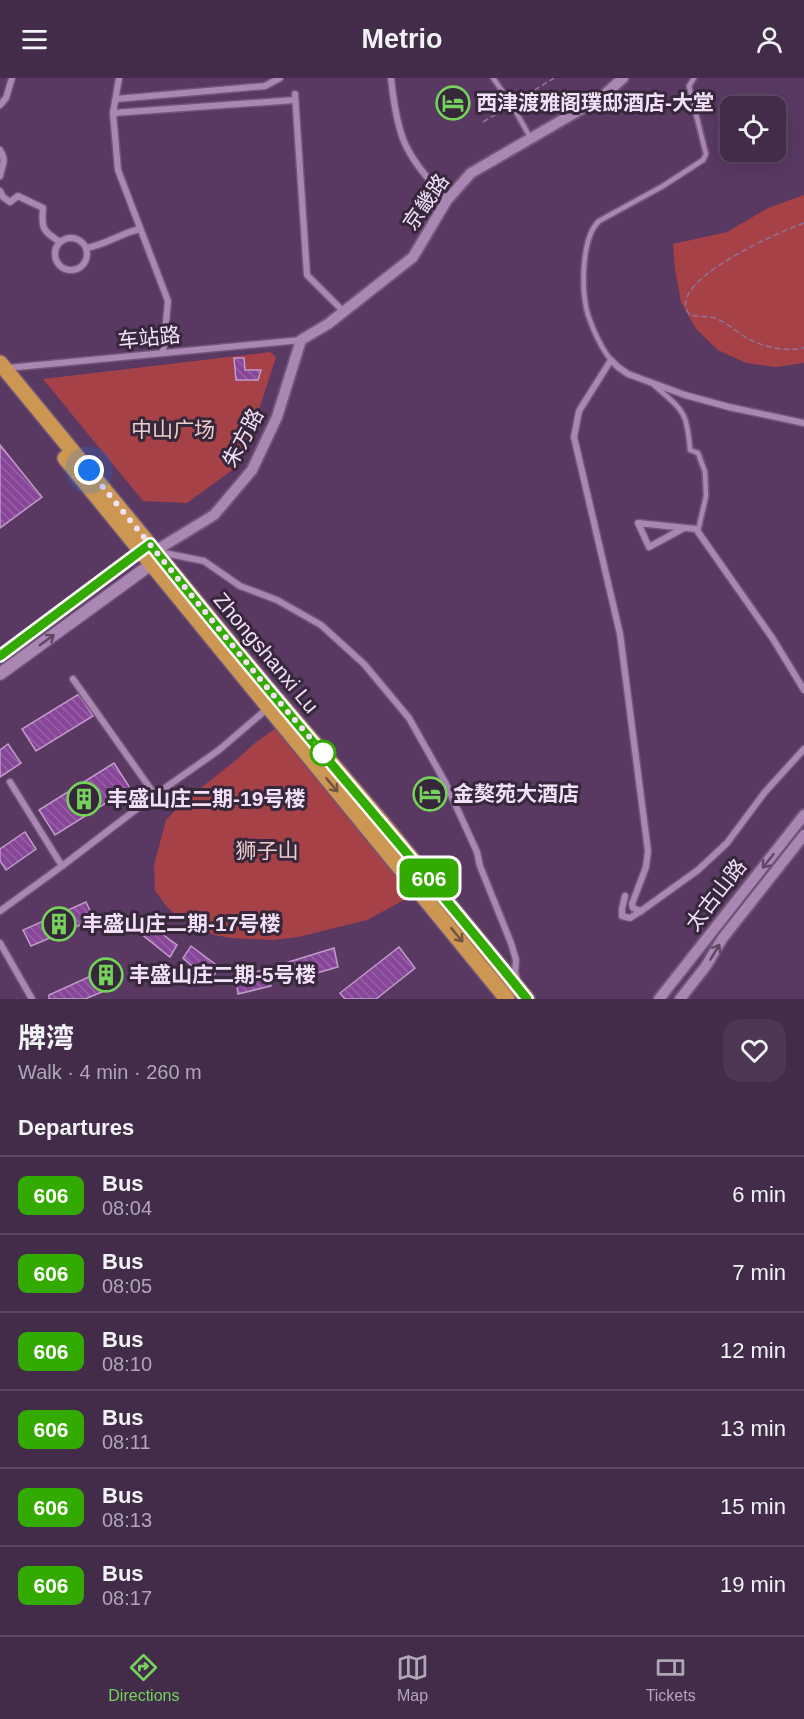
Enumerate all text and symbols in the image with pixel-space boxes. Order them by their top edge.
icon: menu [18,23,51,56]
icon: person [753,23,786,56]
text: Metrio [362,24,443,54]
hotel icon: 西津渡雅阁璞邸酒店-大堂 [435,85,471,121]
place label: 西津渡雅阁璞邸酒店-大堂 [476,91,714,114]
map controls [720,96,786,162]
button: locate [720,96,786,162]
street label: 京畿路 [398,169,453,234]
street label: 车站路 [116,323,181,352]
street label: 朱方路 [218,405,268,471]
park label: 中山广场 [131,418,215,441]
your location [74,455,104,485]
street label: Zhongshanxi Lu [210,588,323,717]
one-way arrow [39,634,55,646]
unlabelled marker [310,740,336,766]
hotel icon: 金獒苑大酒店 [412,776,448,812]
one-way arrow [326,777,339,793]
building icon: 丰盛山庄二期-19号楼 [66,781,102,817]
place label: 金獒苑大酒店 [453,782,579,805]
place label: 丰盛山庄二期-19号楼 [107,787,305,810]
park label: 狮子山 [236,839,299,862]
one-way arrow [761,852,774,868]
street label: 太古山路 [681,855,751,935]
line badge: 606 [394,858,464,898]
text: 606 [411,867,447,890]
building icon: 丰盛山庄二期-17号楼 [41,906,77,942]
place label: 丰盛山庄二期-17号楼 [82,912,280,935]
one-way arrow [450,927,463,943]
one-way arrow [709,944,721,961]
building icon: 丰盛山庄二期-5号楼 [88,957,124,993]
place label: 丰盛山庄二期-5号楼 [129,963,316,986]
button: heart [723,1019,786,1082]
text: 牌湾 [18,1023,74,1054]
text: Walk · 4 min · 260 m [18,1061,202,1083]
text: Departures [18,1115,134,1140]
text: Bus [102,1171,144,1196]
text: 6 min [732,1182,786,1207]
text: 606 [33,1184,69,1207]
text: 08:04 [102,1197,152,1219]
text: Bus [102,1249,144,1274]
text: 7 min [732,1260,786,1285]
text: 606 [33,1262,69,1285]
text: 08:05 [102,1275,152,1297]
text: Bus [102,1327,144,1352]
text: 12 min [720,1338,786,1363]
text: 606 [33,1340,69,1363]
text: 08:10 [102,1353,152,1375]
text: Bus [102,1405,144,1430]
text: 13 min [720,1416,786,1441]
text: 606 [33,1418,69,1441]
text: 08:11 [102,1431,151,1453]
text: Bus [102,1483,144,1508]
text: 15 min [720,1494,786,1519]
text: 606 [33,1496,69,1519]
text: 08:13 [102,1509,152,1531]
text: Bus [102,1561,144,1586]
text: 19 min [720,1572,786,1597]
text: 606 [33,1574,69,1597]
text: 08:17 [102,1587,152,1609]
tab: Directions [108,1651,179,1705]
tab: Map [396,1651,429,1705]
tab: Tickets [646,1651,696,1705]

